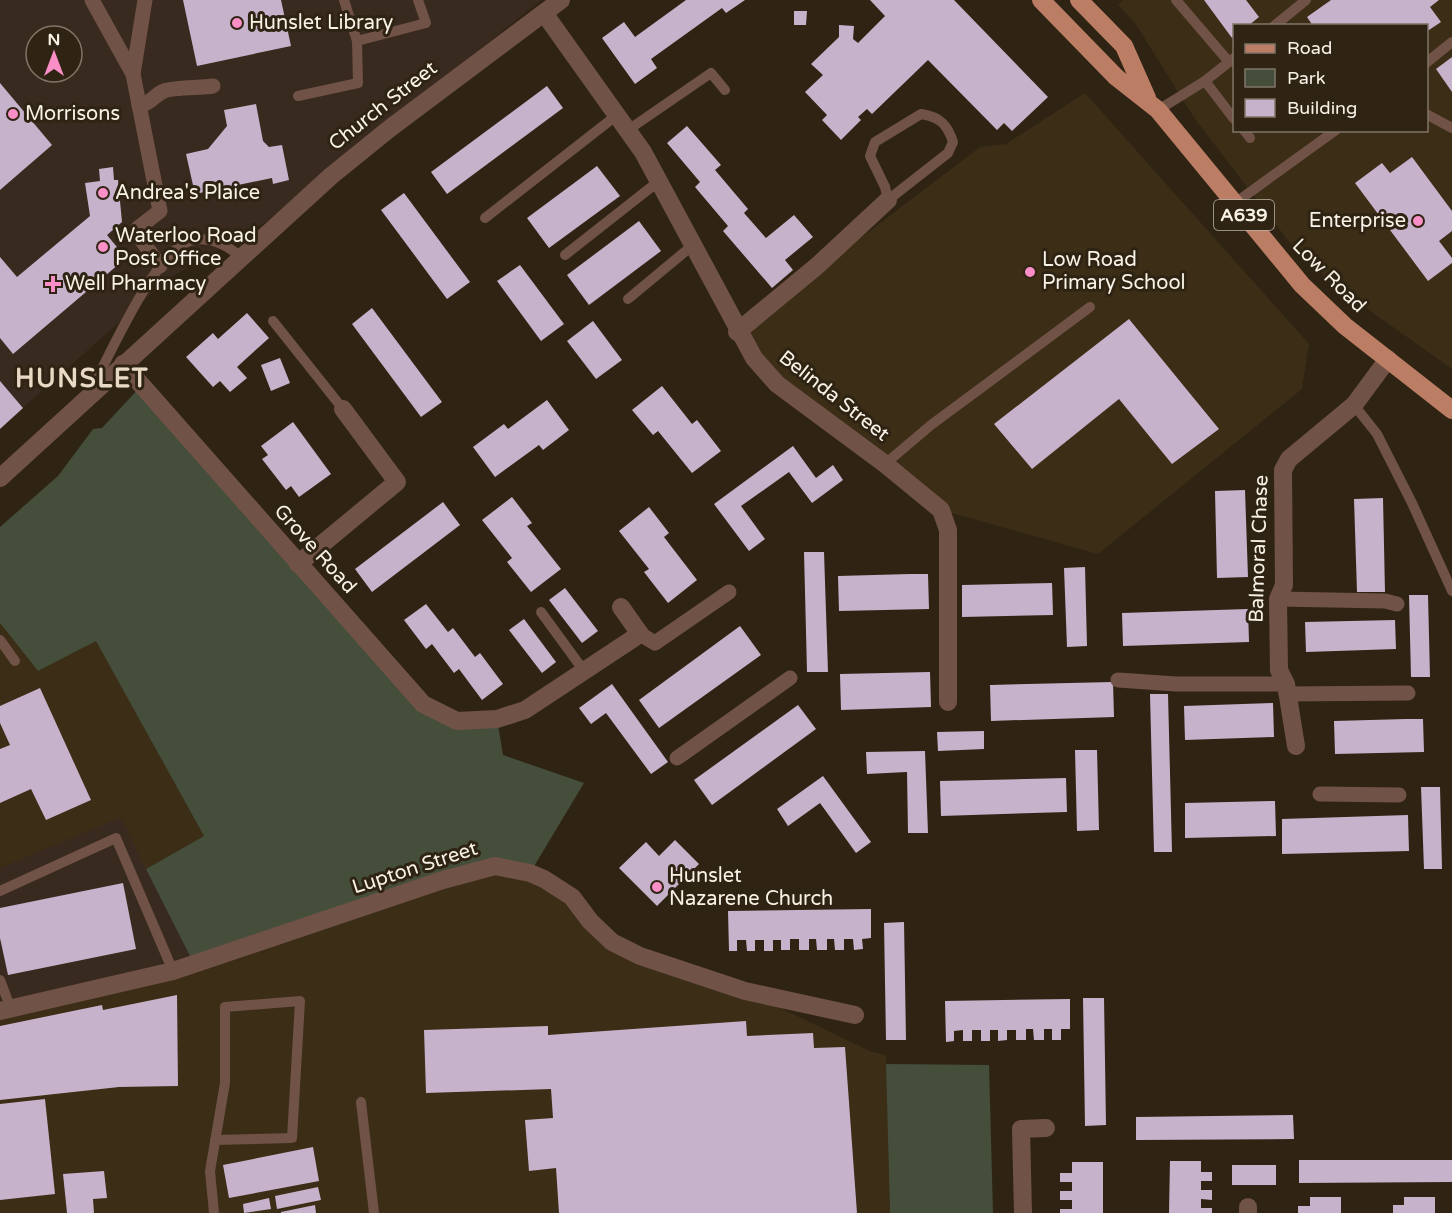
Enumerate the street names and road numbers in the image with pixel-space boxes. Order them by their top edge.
street label: Church Street [324,56,442,156]
road number: A639 [1214,200,1274,230]
street label: Low Road [1287,234,1371,318]
street label: Belinda Street [774,345,894,447]
street label: Balmoral Chase [1244,475,1274,623]
street label: Grove Road [269,499,361,599]
street label: Lupton Street [349,836,481,900]

